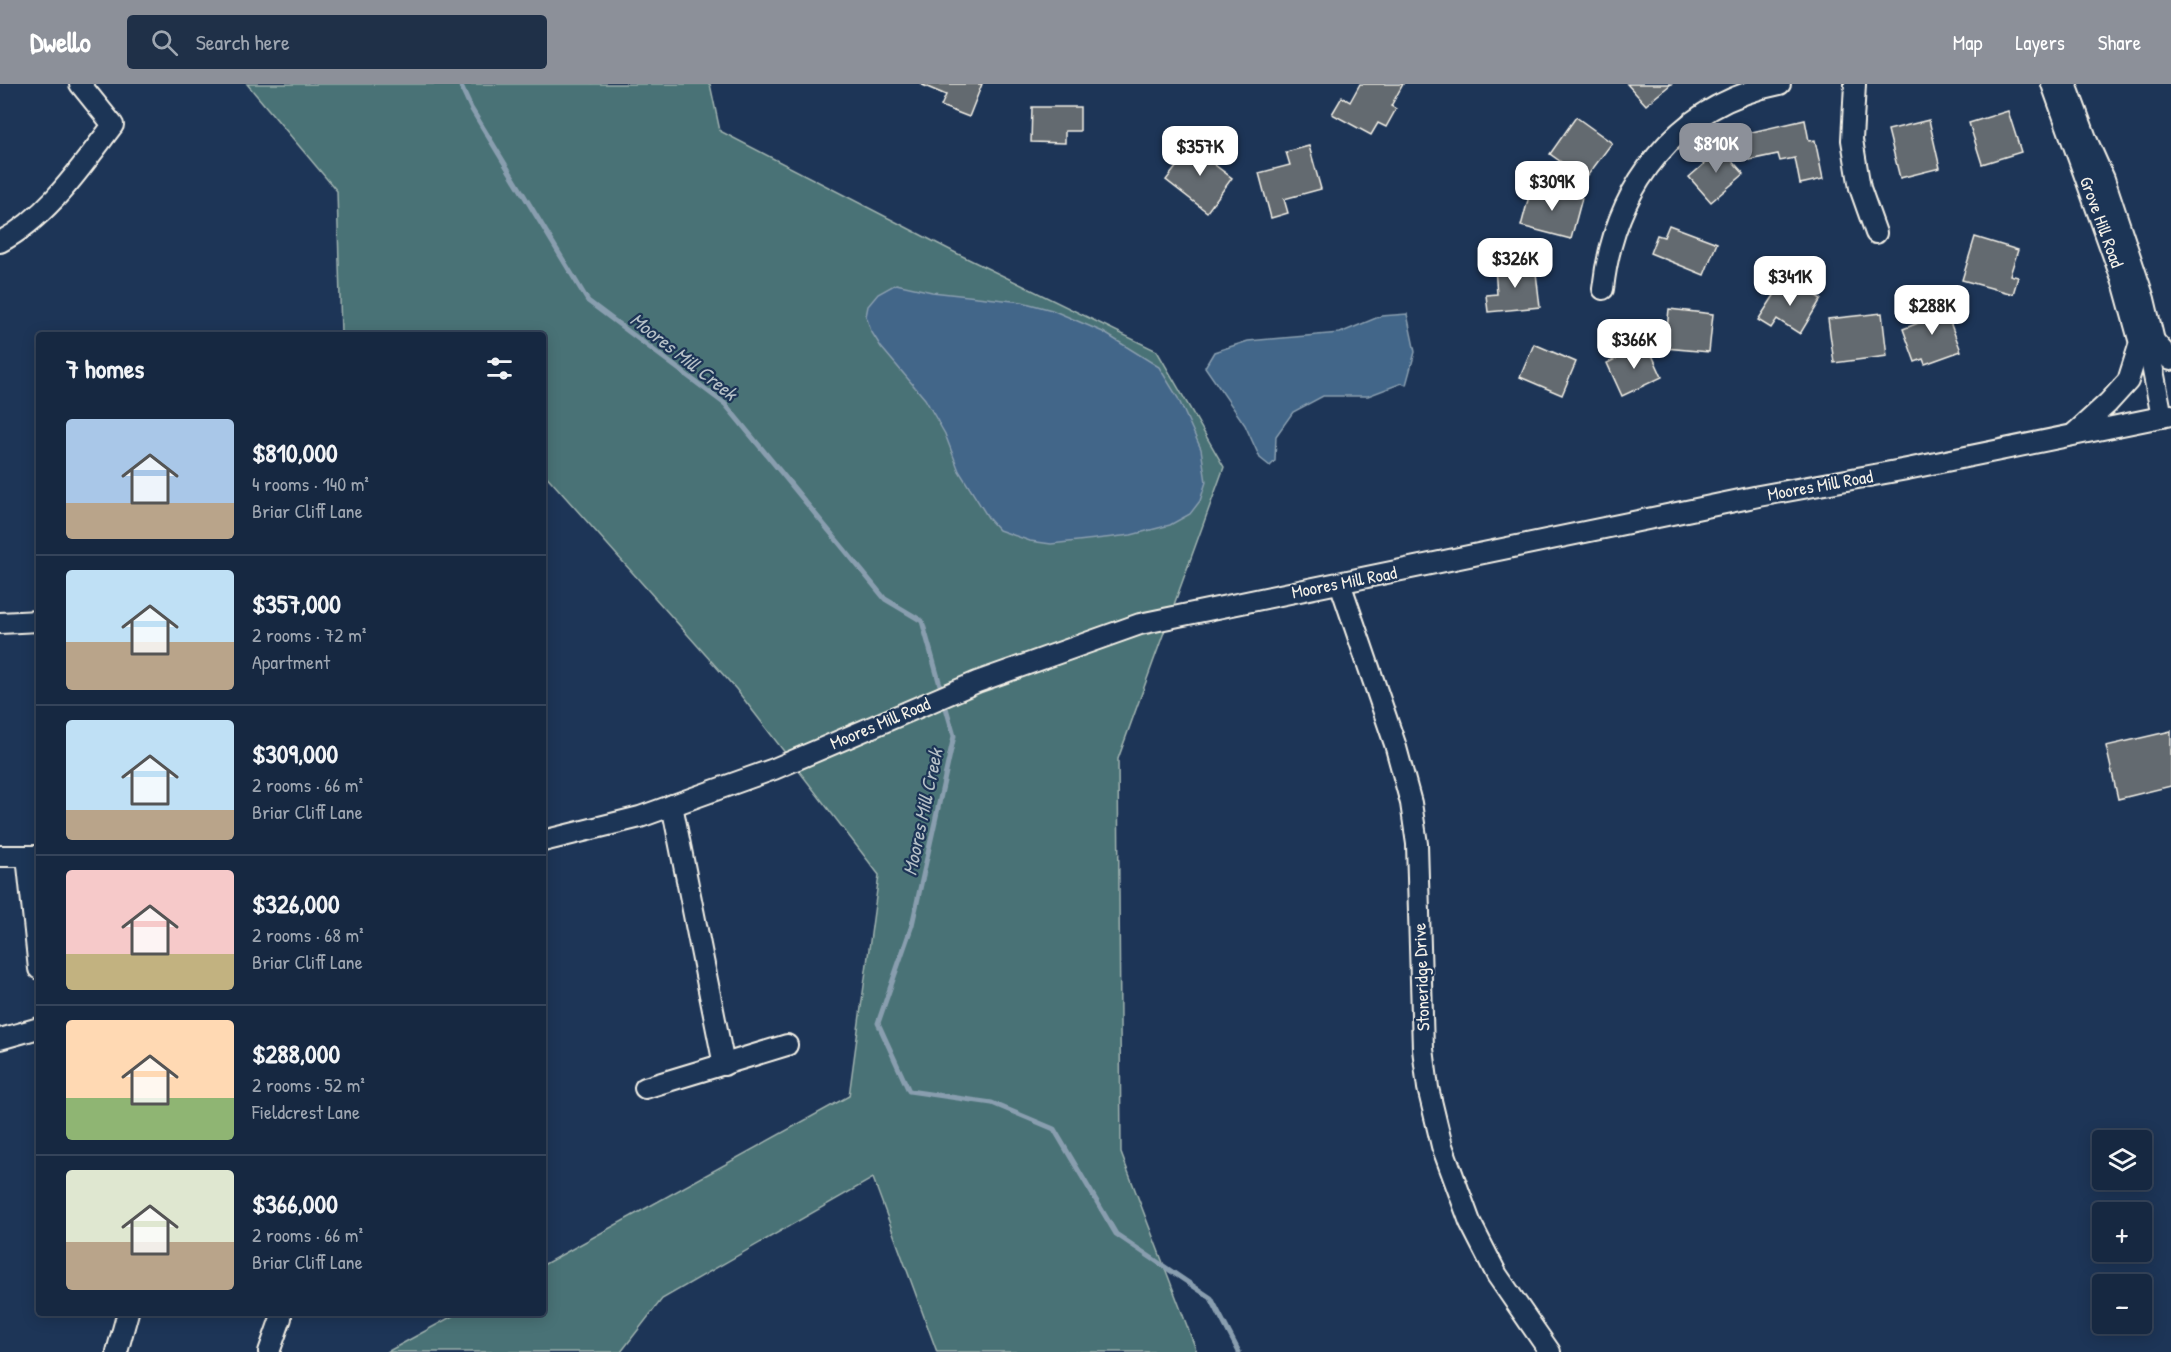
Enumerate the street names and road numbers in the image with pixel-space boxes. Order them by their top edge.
street label: Grove Hill Road [2074,173,2130,271]
street label: Moores Mill Road [1765,463,1875,507]
street label: Moores Mill Road [1289,560,1399,604]
street label: Moores Mill Road [826,691,934,755]
street label: Stoneridge Drive [1407,923,1435,1031]

